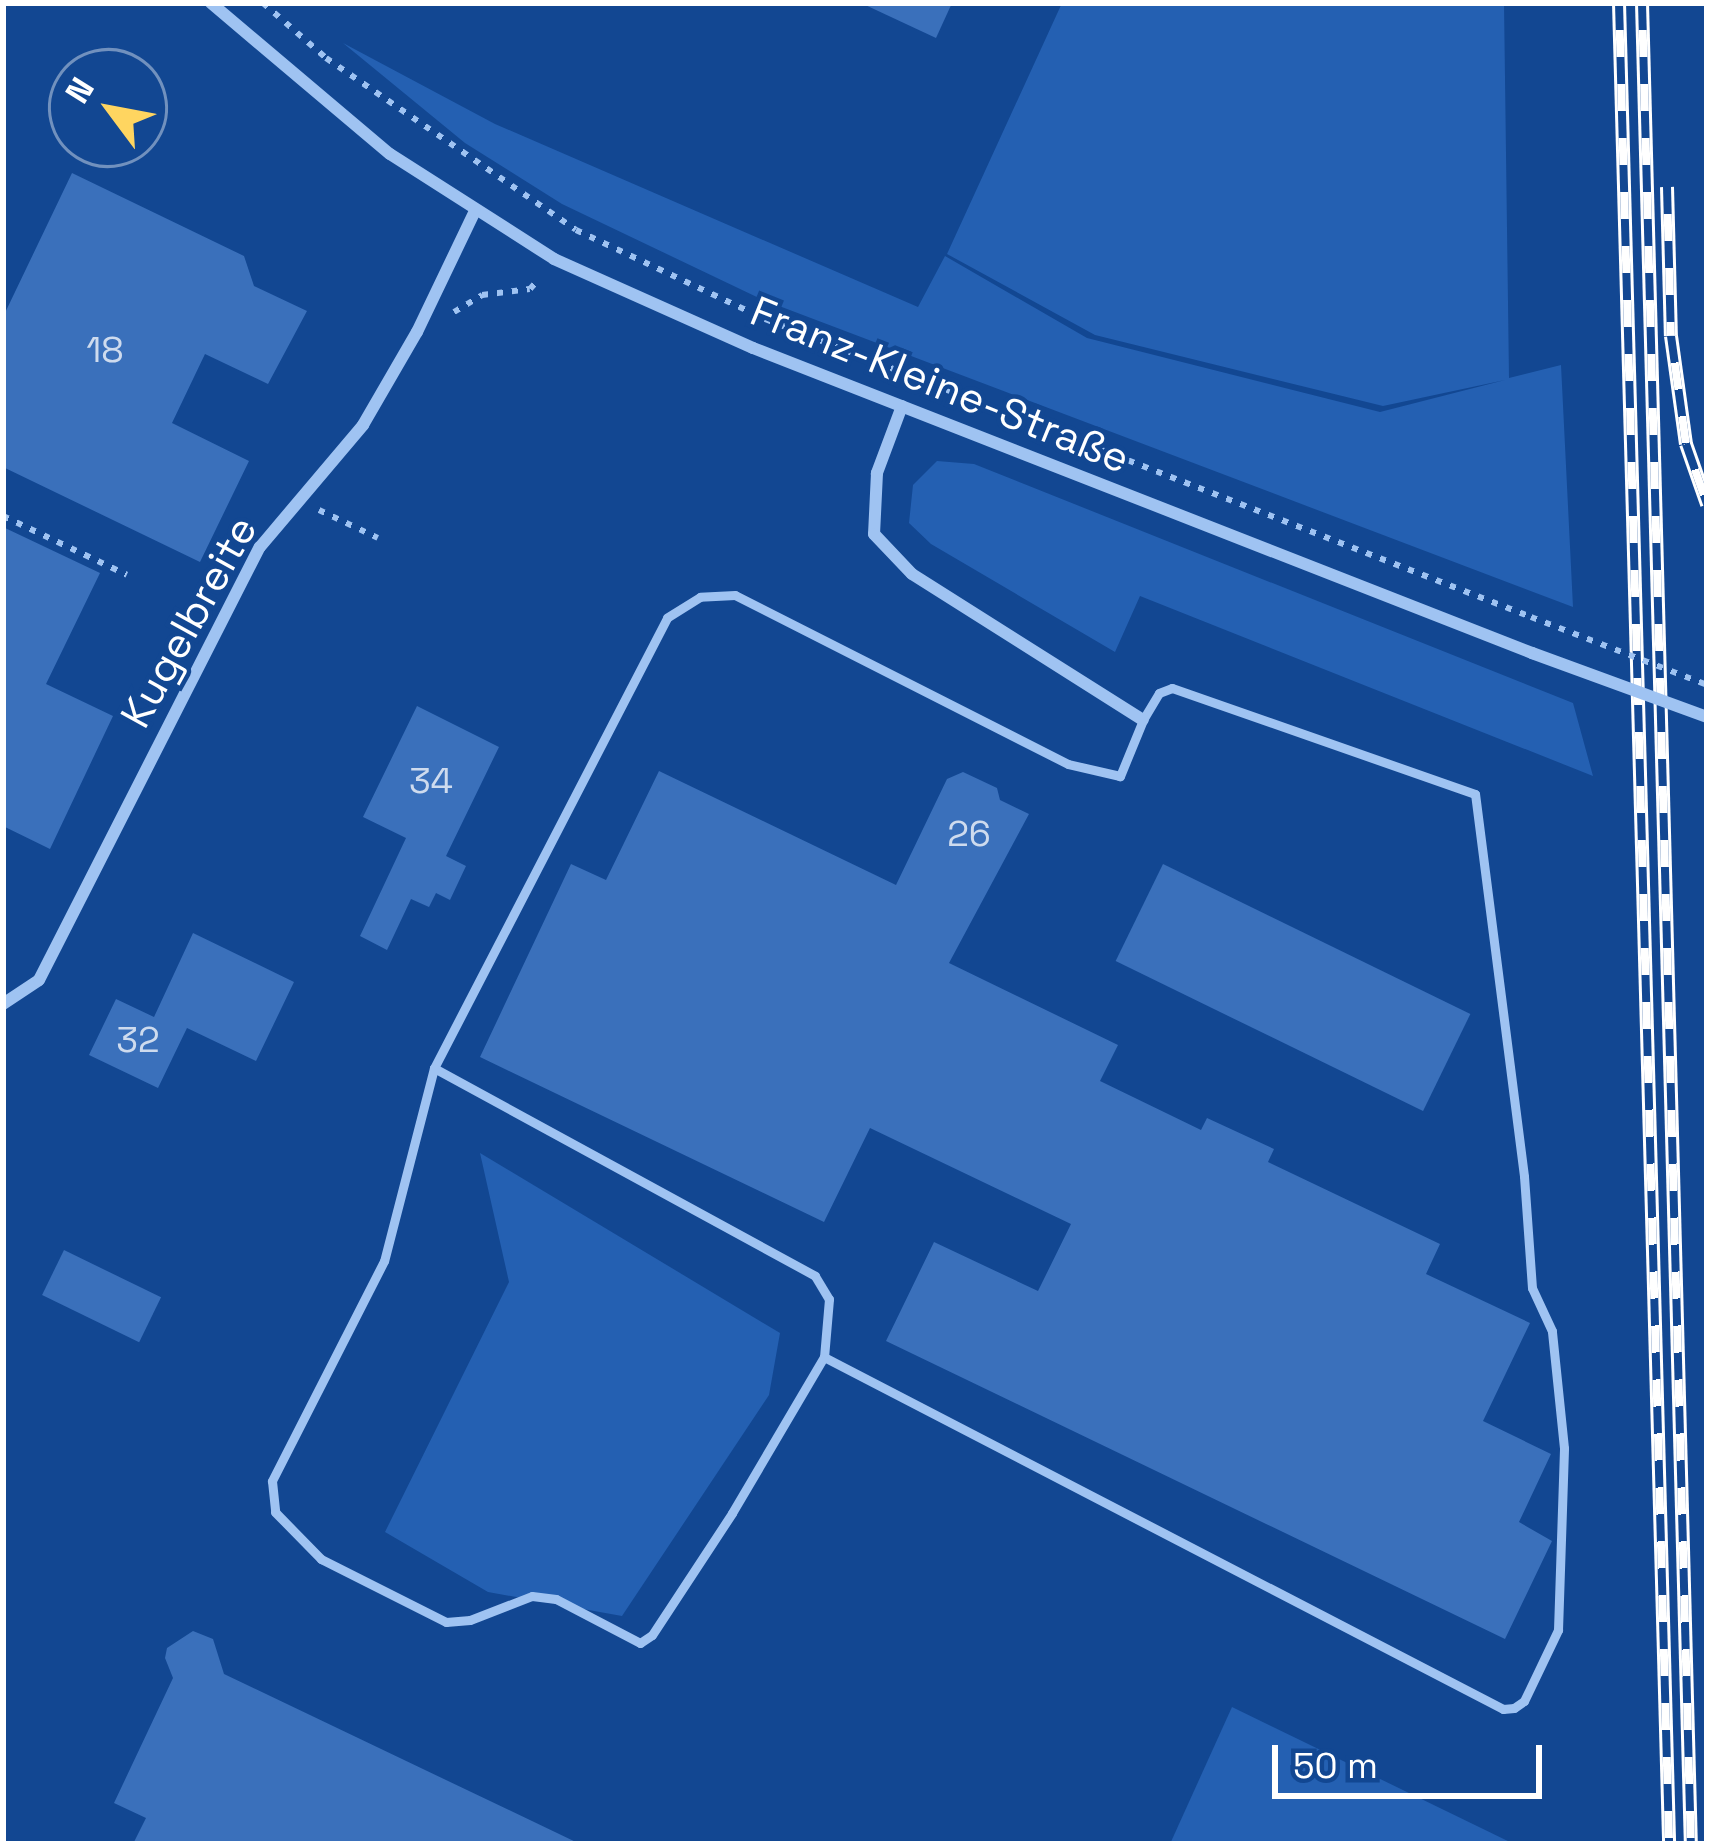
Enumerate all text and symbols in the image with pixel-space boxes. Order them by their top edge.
north arrow [48,48,168,168]
text: N [56,70,104,111]
street label: Franz-Kleine-Straße [743,286,1137,484]
house number: 18 [86,329,124,373]
street label: Kugelbreite [110,508,268,736]
house number: 34 [409,760,453,804]
house number: 26 [947,813,991,857]
house number: 32 [116,1019,160,1063]
scale bar [1278,1721,1548,1795]
text: 50 m [1293,1743,1378,1789]

